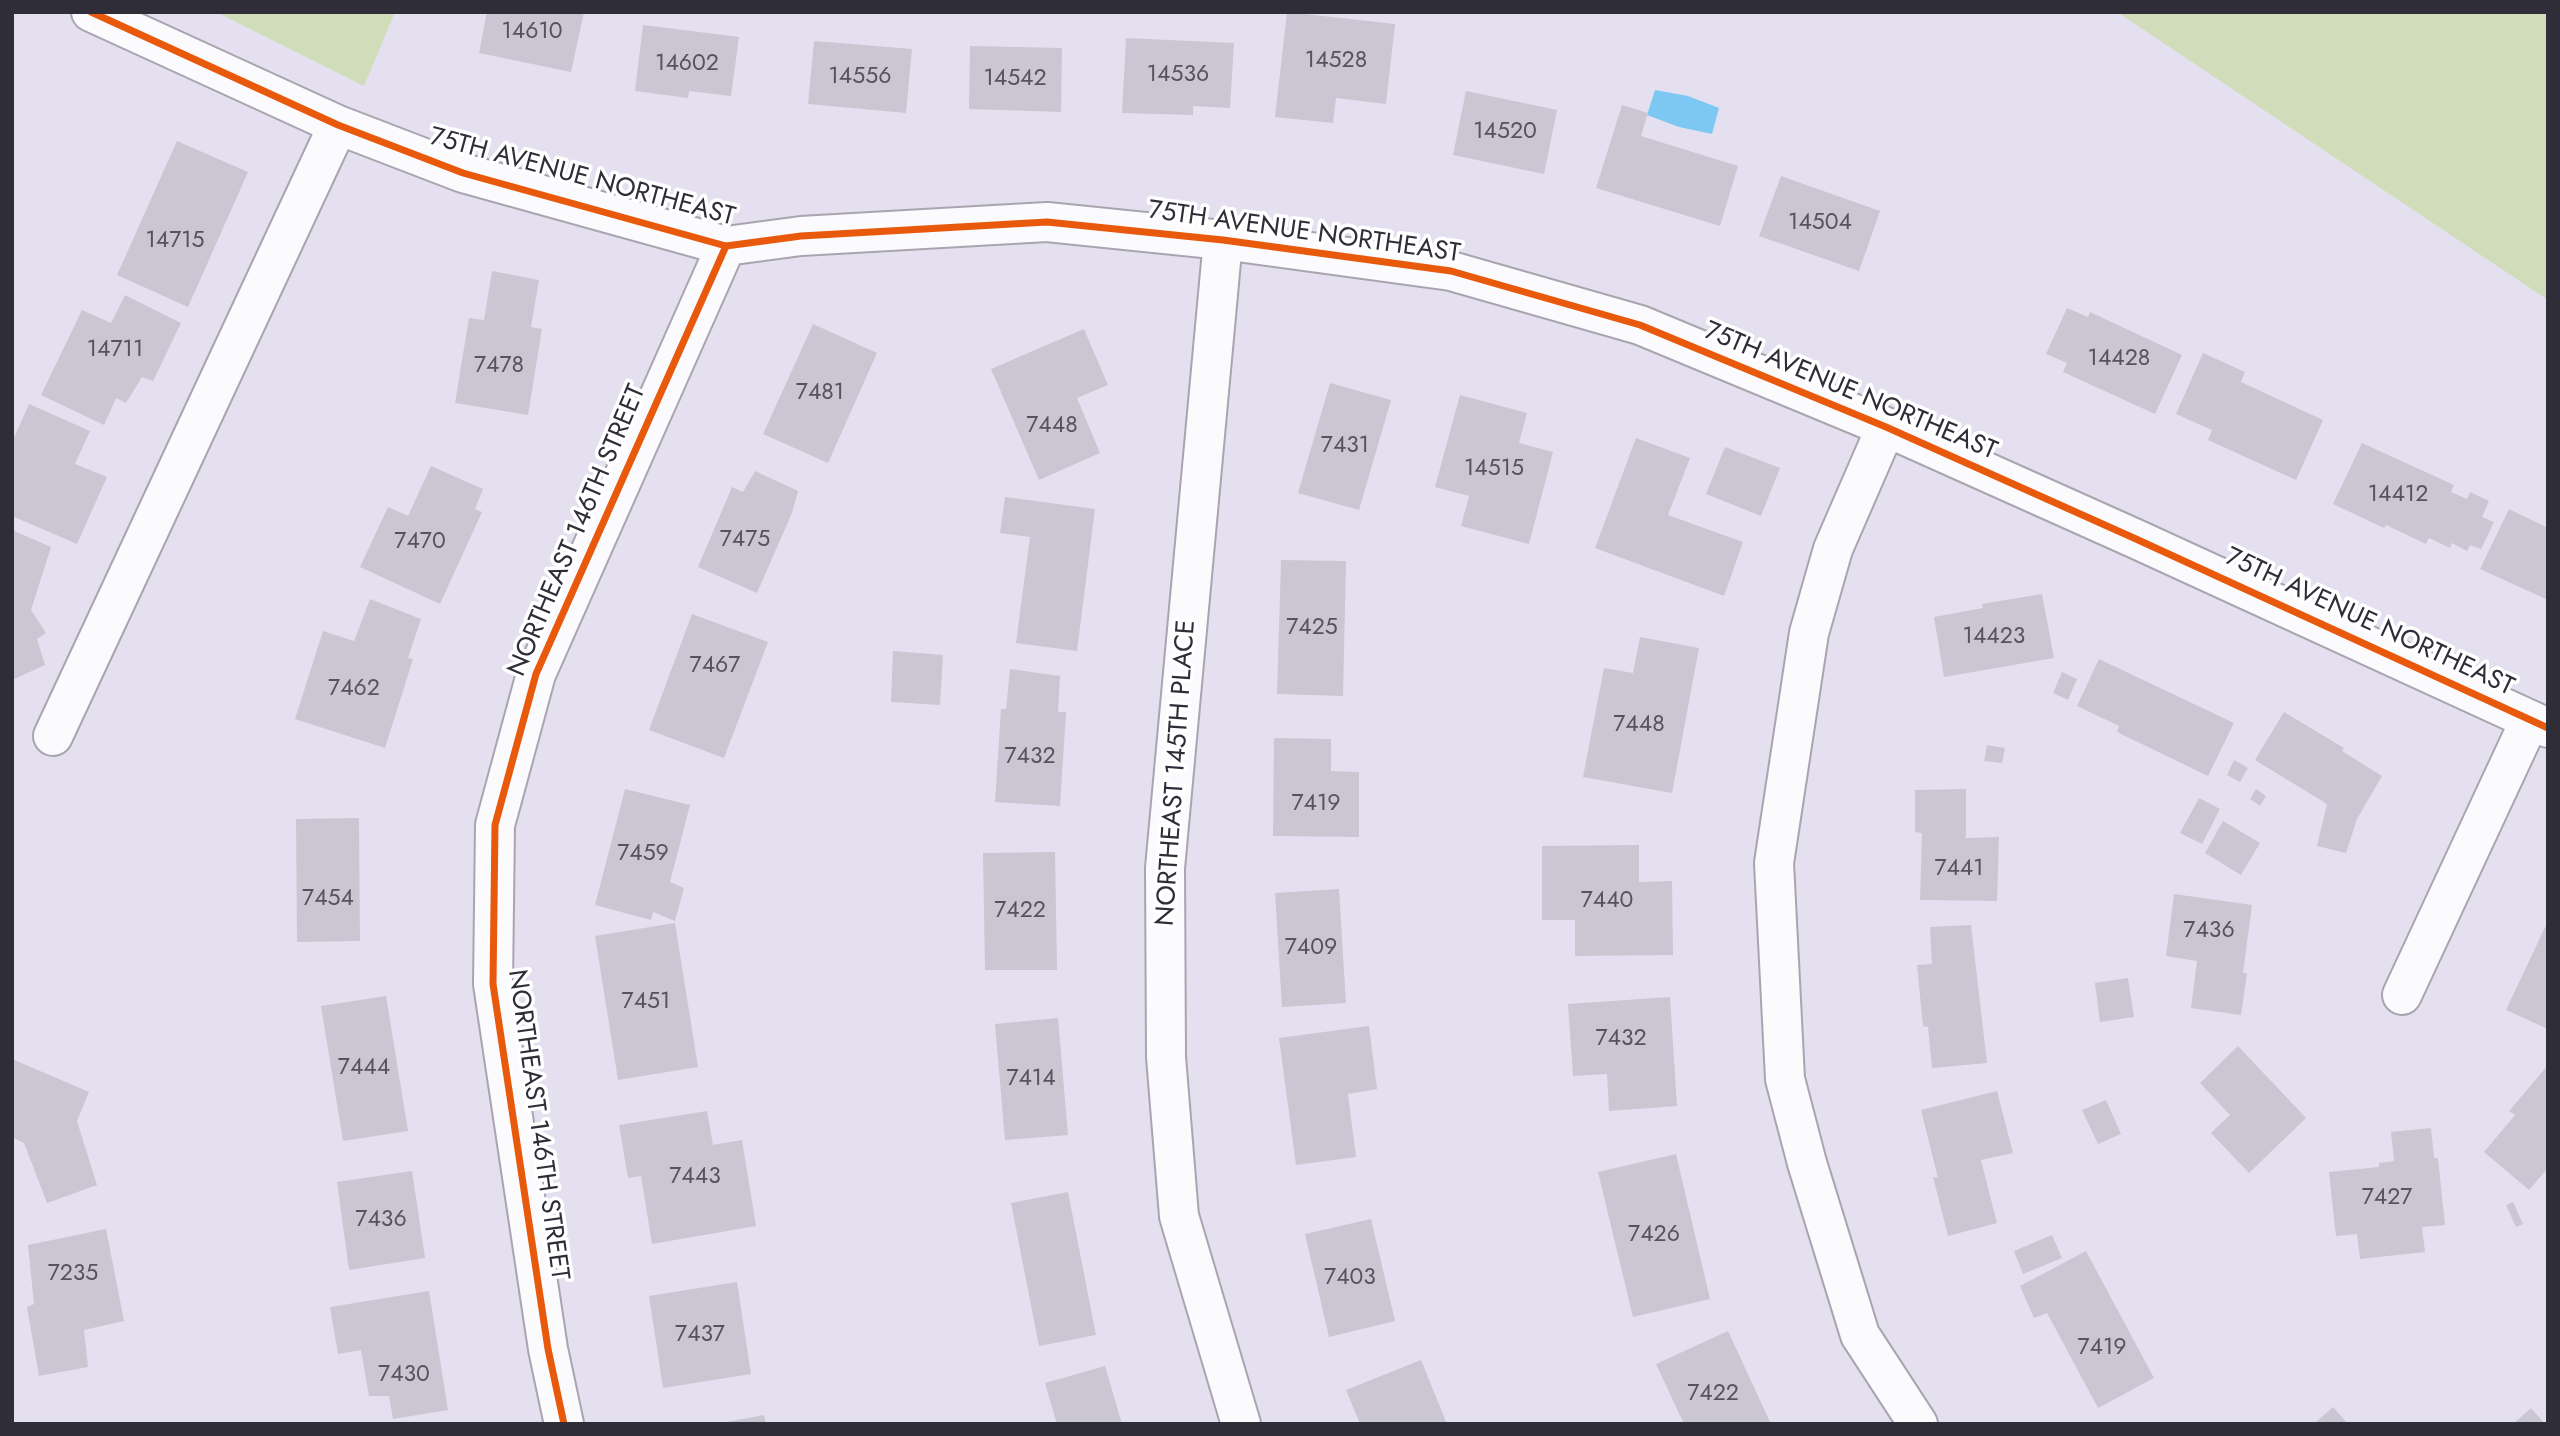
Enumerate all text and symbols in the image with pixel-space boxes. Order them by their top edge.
house number: 14610 [501,18,563,46]
house number: 14528 [1305,47,1367,75]
house number: 14602 [655,50,719,78]
house number: 14536 [1147,61,1209,89]
house number: 14556 [829,63,891,91]
house number: 14542 [983,65,1047,93]
house number: 14520 [1473,118,1537,146]
street label: 75TH AVENUE NORTHEAST [426,122,738,234]
street label: 75TH AVENUE NORTHEAST [1146,196,1462,270]
house number: 14504 [1788,209,1852,237]
house number: 14715 [145,227,205,255]
street label: 75TH AVENUE NORTHEAST [1699,316,2001,468]
house number: 14711 [87,336,143,364]
house number: 14428 [2088,345,2150,373]
house number: 7478 [474,352,524,380]
house number: 7481 [796,379,844,407]
street label: NORTHEAST 146TH STREET [502,381,654,681]
house number: 7448 [1026,412,1078,440]
house number: 7431 [1321,432,1369,460]
house number: 14515 [1464,455,1524,483]
house number: 14412 [2368,481,2428,509]
house number: 7475 [720,526,770,554]
house number: 7470 [394,528,446,556]
street label: 75TH AVENUE NORTHEAST [2220,542,2518,704]
house number: 7425 [1286,614,1338,642]
street label: NORTHEAST 145TH PLACE [1151,619,1203,927]
house number: 14423 [1963,623,2025,651]
house number: 7467 [690,652,740,680]
house number: 7462 [328,675,380,703]
house number: 7448 [1613,711,1665,739]
house number: 7432 [1004,743,1056,771]
house number: 7419 [1291,790,1341,818]
house number: 7459 [617,840,669,868]
house number: 7441 [1934,855,1984,883]
house number: 7454 [302,885,354,913]
house number: 7440 [1581,887,1633,915]
house number: 7422 [994,897,1046,925]
house number: 7436 [2183,917,2235,945]
house number: 7409 [1285,934,1337,962]
street label: NORTHEAST 146TH STREET [500,968,574,1282]
house number: 7451 [622,988,670,1016]
house number: 7432 [1595,1025,1647,1053]
house number: 7444 [338,1054,390,1082]
house number: 7414 [1006,1065,1056,1093]
house number: 7443 [669,1163,721,1191]
house number: 7427 [2362,1184,2412,1212]
house number: 7436 [355,1206,407,1234]
house number: 7426 [1628,1221,1680,1249]
house number: 7235 [48,1260,98,1288]
house number: 7403 [1324,1264,1376,1292]
house number: 7437 [675,1321,725,1349]
house number: 7419 [2077,1334,2127,1362]
house number: 7430 [378,1361,430,1389]
house number: 7422 [1687,1380,1739,1408]

